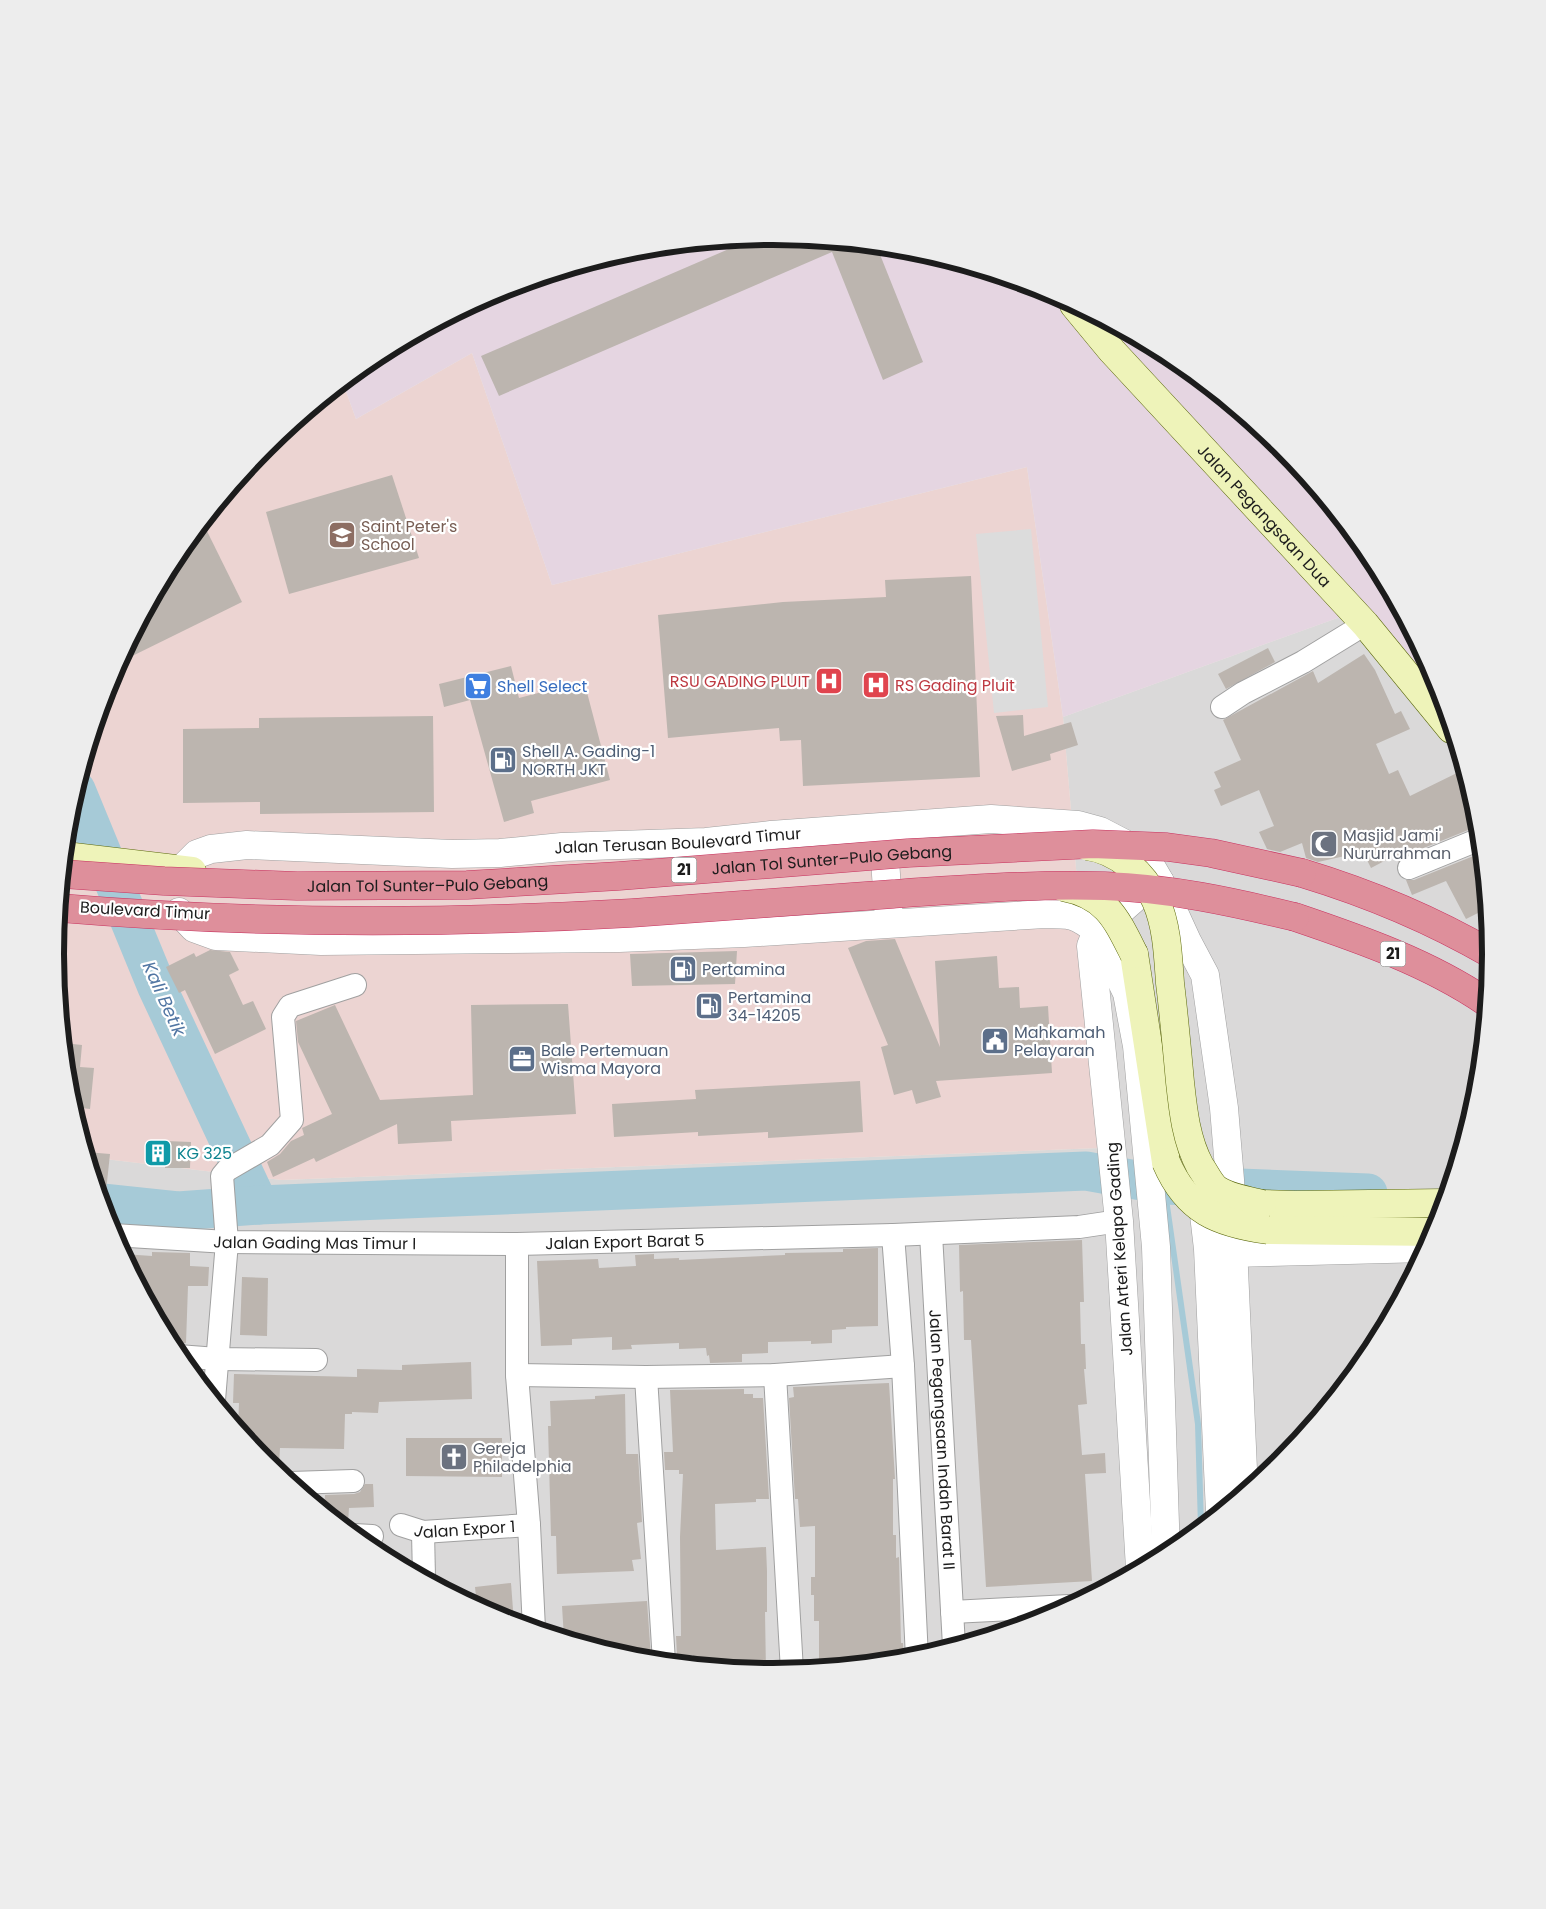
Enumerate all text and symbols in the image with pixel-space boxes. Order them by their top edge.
street label: Jalan Pegangsaan Dua [1192,439,1336,592]
place label: Saint Peter's School [361,515,457,556]
school or university icon: Saint Peter's School [327,520,357,550]
hospital icon: RSU GADING PLUIT [814,666,844,696]
place label: RSU GADING PLUIT [670,670,810,693]
hospital icon: RS Gading Pluit [861,670,891,700]
supermarket icon: Shell Select [463,671,493,701]
place label: RS Gading Pluit [895,674,1015,697]
place label: Shell Select [497,675,588,698]
place label: Shell A. Gading-1 NORTH JKT [522,740,655,781]
fuel station icon: Shell A. Gading-1 NORTH JKT [488,745,518,775]
street label: Jalan Terusan Boulevard Timur [553,822,802,860]
place label: Masjid Jami' Nururrahman [1343,824,1451,865]
mosque icon: Masjid Jami' Nururrahman [1309,829,1339,859]
street label: Jalan Tol Sunter–Pulo Gebang [711,840,953,881]
road number: 21 [672,858,696,882]
street label: Jalan Tol Sunter–Pulo Gebang [307,869,549,898]
street label: Boulevard Timur [79,896,211,925]
road number: 21 [1380,942,1406,966]
fuel station icon: Pertamina [668,954,698,984]
water label: Kali Betik [137,957,192,1041]
place label: Pertamina [702,958,785,981]
place label: Pertamina 34-14205 [728,986,811,1027]
fuel station icon: Pertamina 34-14205 [694,991,724,1021]
place label: Mahkamah Pelayaran [1014,1021,1105,1062]
public building icon: Mahkamah Pelayaran [980,1026,1010,1056]
place label: Bale Pertemuan Wisma Mayora [541,1039,668,1080]
office icon: Bale Pertemuan Wisma Mayora [507,1044,537,1074]
building icon: KG 325 [143,1138,173,1168]
street label: Jalan Arteri Kelapa Gading [1101,1141,1138,1357]
place label: KG 325 [177,1142,232,1165]
street label: Jalan Export Barat 5 [545,1229,705,1255]
street label: Jalan Gading Mas Timur I [213,1230,416,1255]
street label: Jalan Pegangsaan Indah Barat II [923,1309,961,1571]
place label: Gereja Philadelphia [473,1437,572,1478]
church icon: Gereja Philadelphia [439,1442,469,1472]
street label: Jalan Expor 1 [411,1515,516,1544]

